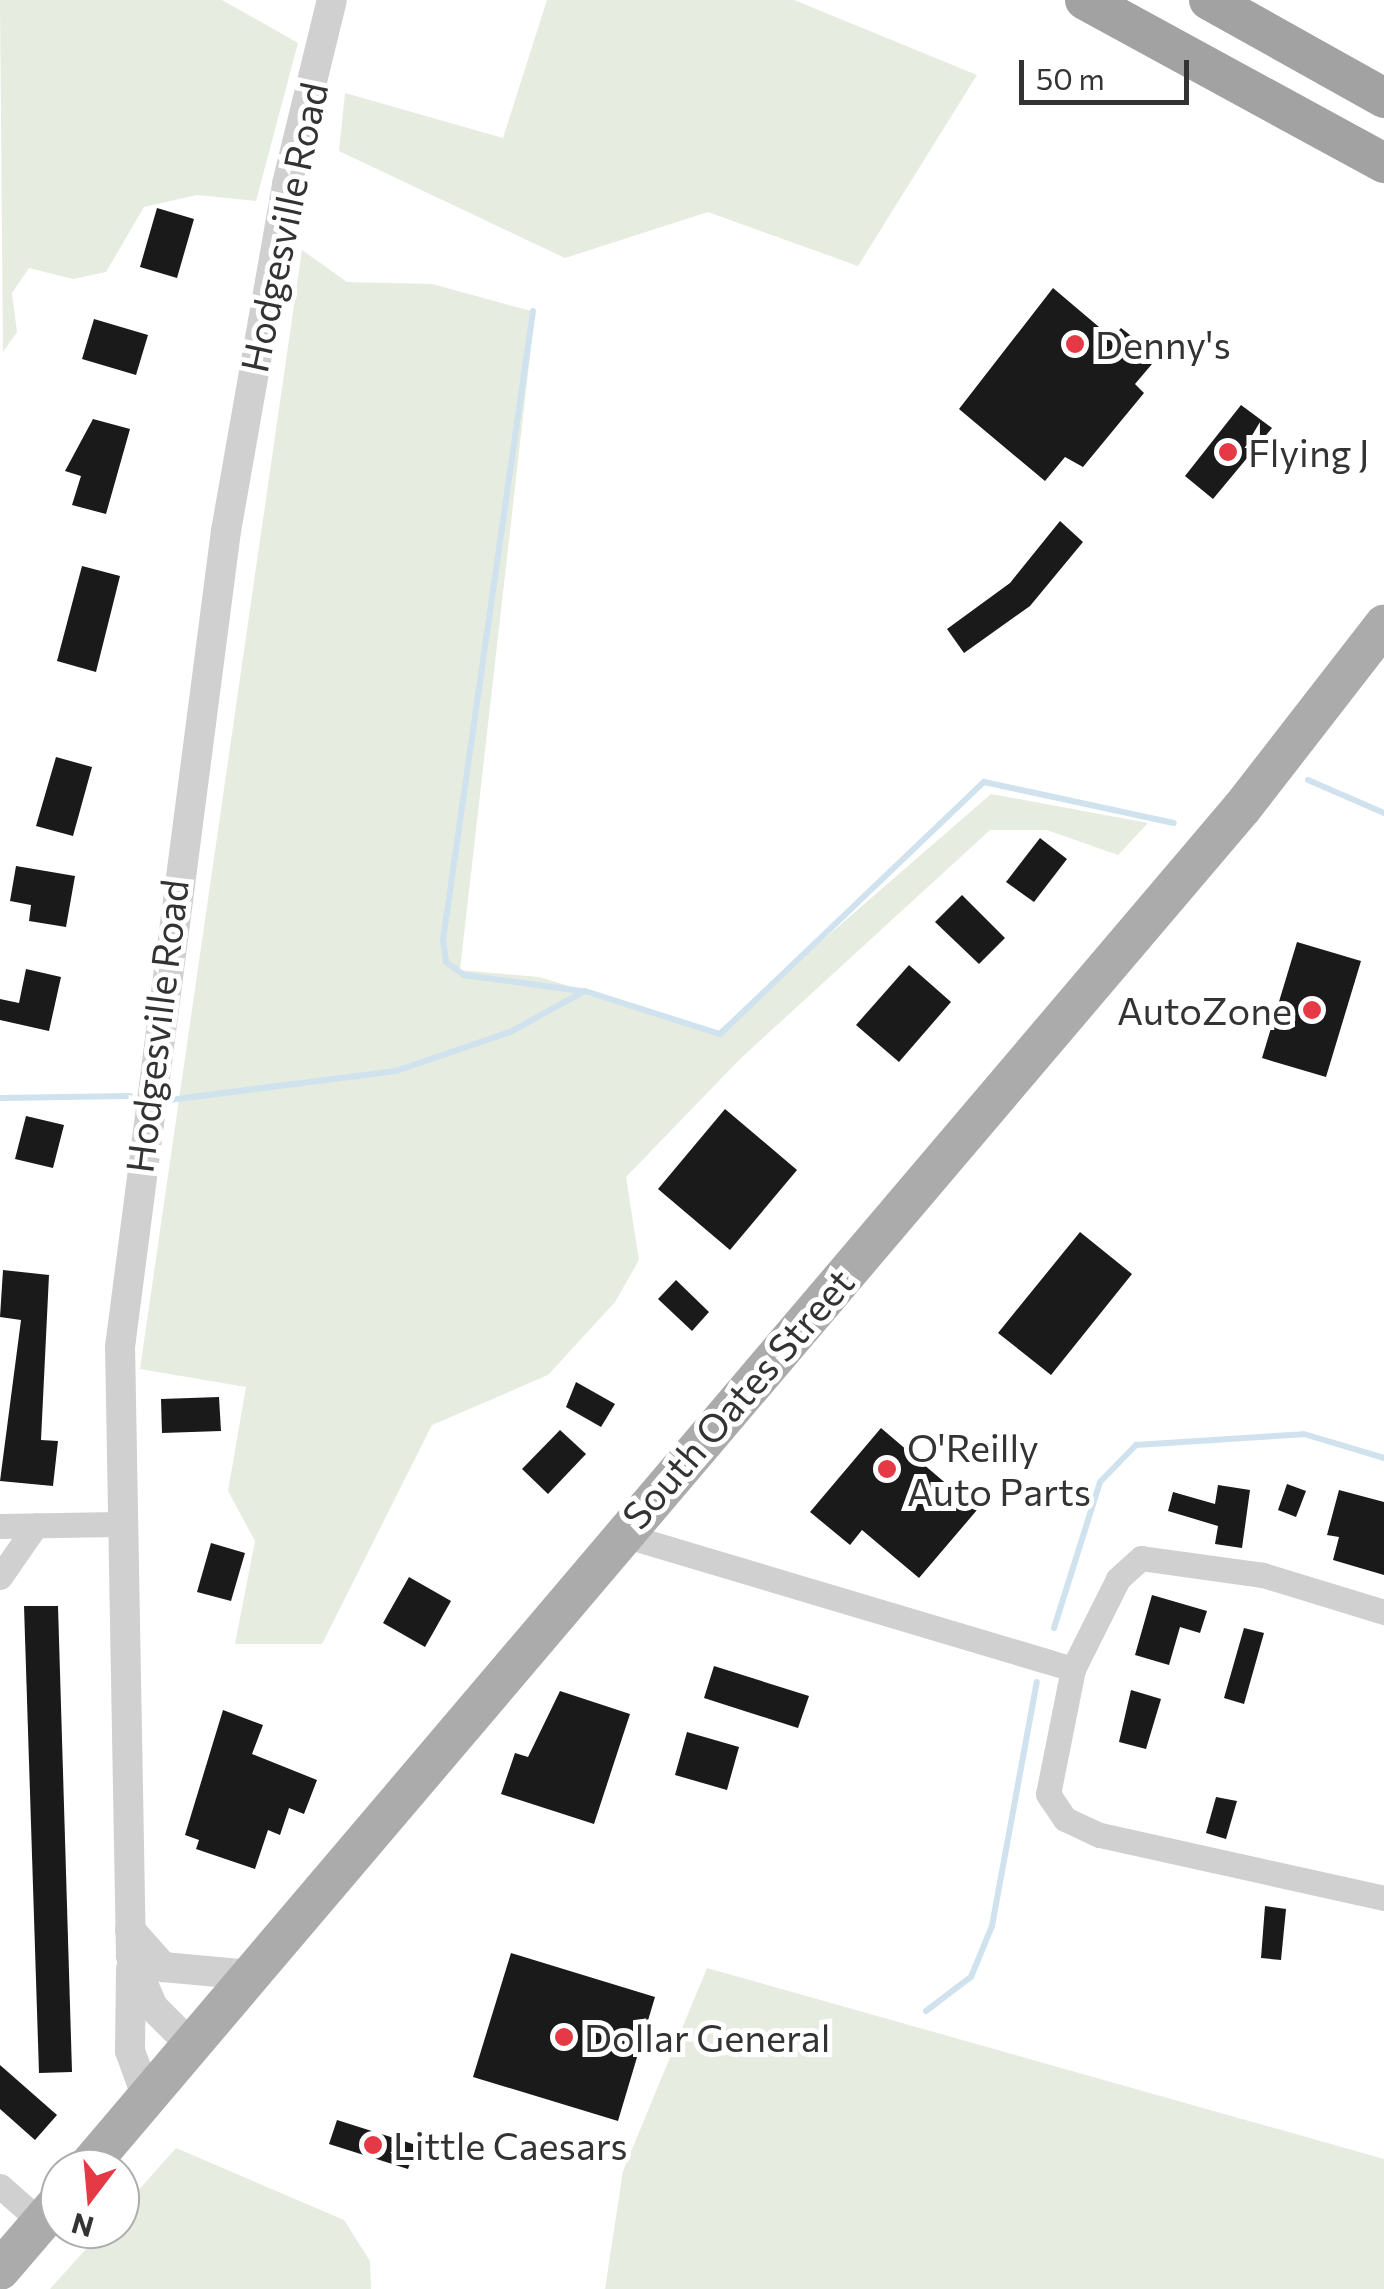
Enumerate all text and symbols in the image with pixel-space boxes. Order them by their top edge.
scale bar [1024,40,1194,102]
text: 50 m [1036,59,1105,96]
street label: Hodgesville Road [230,78,336,376]
place label: Denny's [1095,321,1231,367]
marker: Denny's [1064,333,1086,355]
place label: Flying J [1248,429,1370,475]
marker: Flying J [1217,441,1239,463]
street label: Hodgesville Road [115,877,197,1175]
place label: AutoZone [1117,987,1292,1033]
marker: AutoZone [1301,999,1323,1021]
street label: South Oates Street [612,1259,862,1537]
place label: O'Reilly Auto Parts [907,1424,1091,1514]
marker: O'Reilly Auto Parts [876,1458,898,1480]
place label: Dollar General [584,2014,830,2060]
marker: Dollar General [553,2026,575,2048]
place label: Little Caesars [393,2122,628,2168]
marker: Little Caesars [362,2134,384,2156]
north arrow [40,2149,140,2249]
text: N [68,2207,97,2245]

